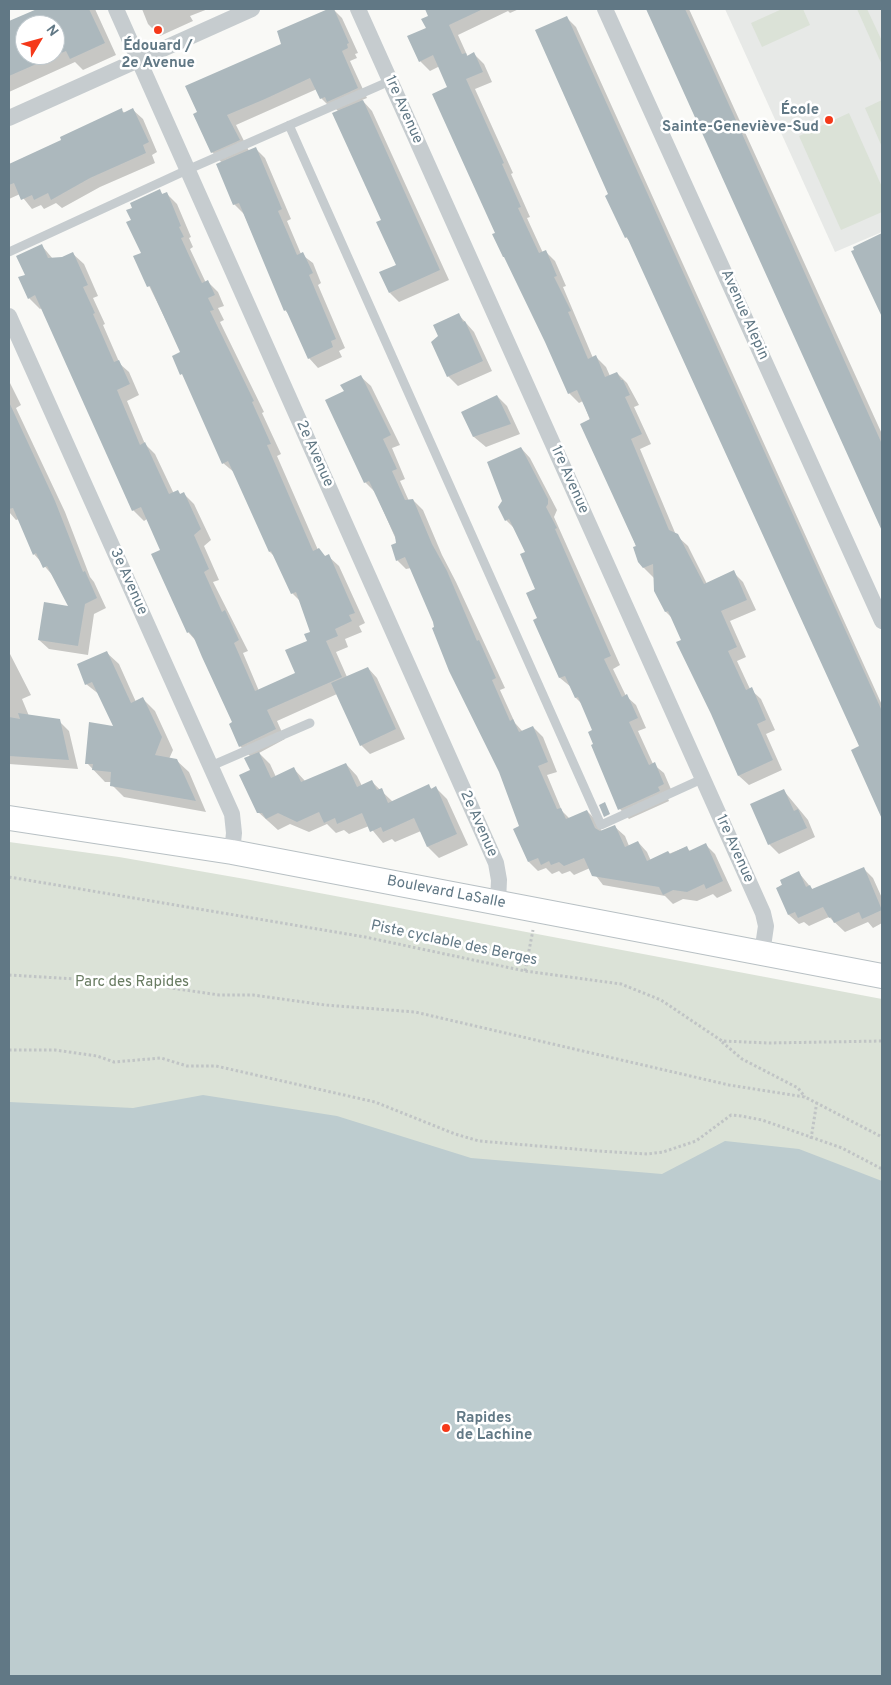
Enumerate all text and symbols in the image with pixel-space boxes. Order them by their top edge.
north arrow [15,15,65,65]
text: N [42,22,61,40]
marker: Édouard / 2e Avenue [152,24,164,36]
place label: Édouard / 2e Avenue [121,38,195,73]
street label: 1re Avenue [380,73,426,147]
place label: École Sainte-Geneviève-Sud [662,102,819,137]
marker: École Sainte-Geneviève-Sud [823,114,835,126]
street label: Avenue Alepin [716,267,772,363]
street label: 2e Avenue [291,418,337,490]
street label: 1re Avenue [546,443,592,517]
street label: 3e Avenue [105,546,151,618]
street label: 2e Avenue [455,788,501,860]
street label: 1re Avenue [711,812,757,886]
street label: Boulevard LaSalle [385,873,507,913]
street label: Piste cyclable des Berges [369,918,539,970]
park label: Parc des Rapides [75,974,189,992]
place label: Rapides de Lachine [456,1410,532,1445]
marker: Rapides de Lachine [440,1422,452,1434]

